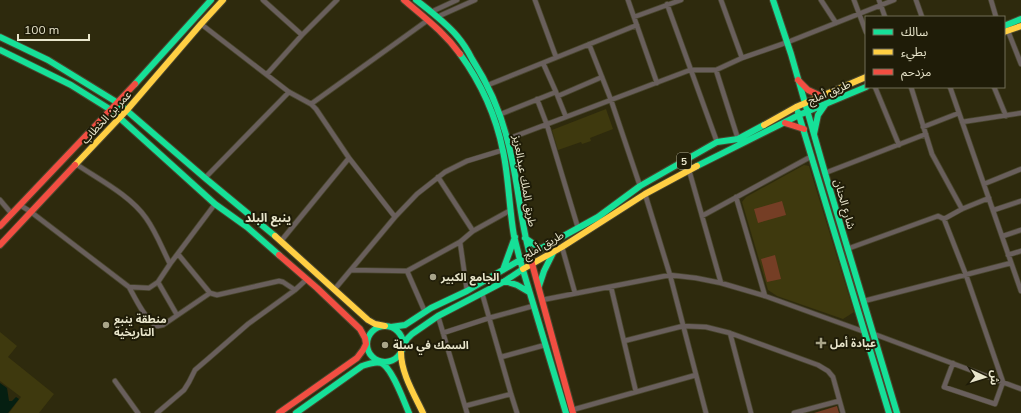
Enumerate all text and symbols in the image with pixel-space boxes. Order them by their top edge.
scale bar [18,16,89,42]
legend [865,16,1005,88]
text: 100 m [24,22,59,37]
text: سالك [901,24,928,39]
text: بطيء [901,44,927,62]
text: مزدحم [901,64,931,81]
street label: طريق أملج [805,77,853,108]
street label: عمر بن الخطاب [78,87,135,147]
street label: طريق الملك عبدالعزيز [510,133,540,228]
road number: 5 [677,153,691,169]
street label: شارع الحنان [830,177,859,231]
district label: ينبع البلد [245,210,291,227]
street label: طريق أملج [520,228,567,263]
place label: الجامع الكبير [440,270,499,286]
marker: الجامع الكبير [428,272,438,282]
place label: منطقة ينبع التاريخية [114,312,167,339]
marker: منطقة ينبع التاريخية [101,320,111,330]
place label: عيادة أمل [830,336,876,350]
marker: عيادة أمل [815,337,827,349]
place label: السمك في سلة [393,338,469,355]
marker: السمك في سلة [380,340,390,350]
north arrow [965,357,1005,397]
text: ش [987,370,1002,386]

